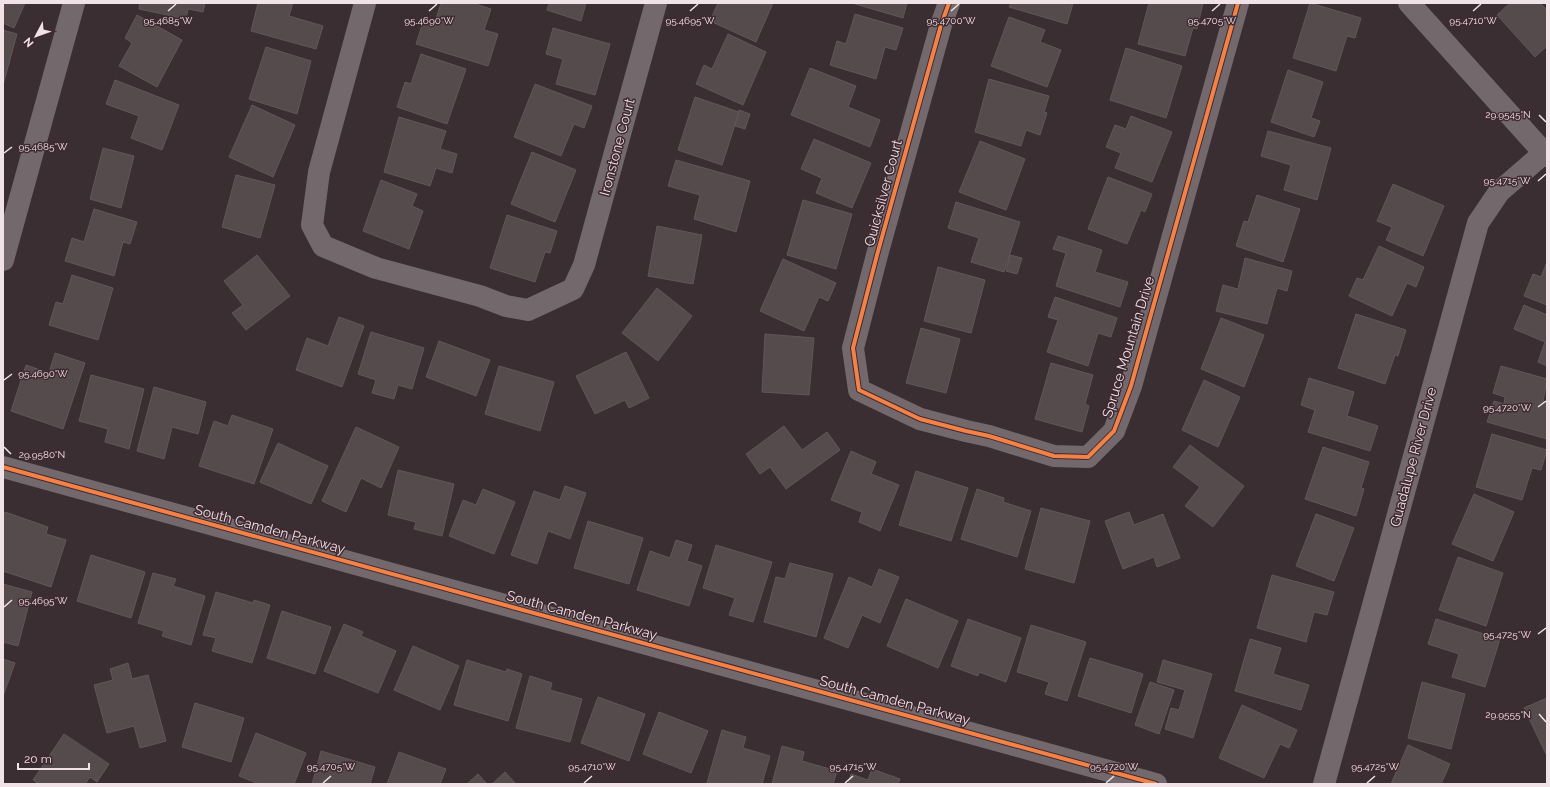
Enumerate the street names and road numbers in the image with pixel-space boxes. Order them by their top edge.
street label: Ironstone Court [596,96,638,197]
street label: Quicksilver Court [861,138,905,248]
street label: Spruce Mountain Drive [1099,274,1157,420]
street label: Guadalupe River Drive [1387,385,1439,529]
street label: South Camden Parkway [193,501,347,557]
street label: South Camden Parkway [505,587,659,643]
street label: South Camden Parkway [818,672,972,728]

